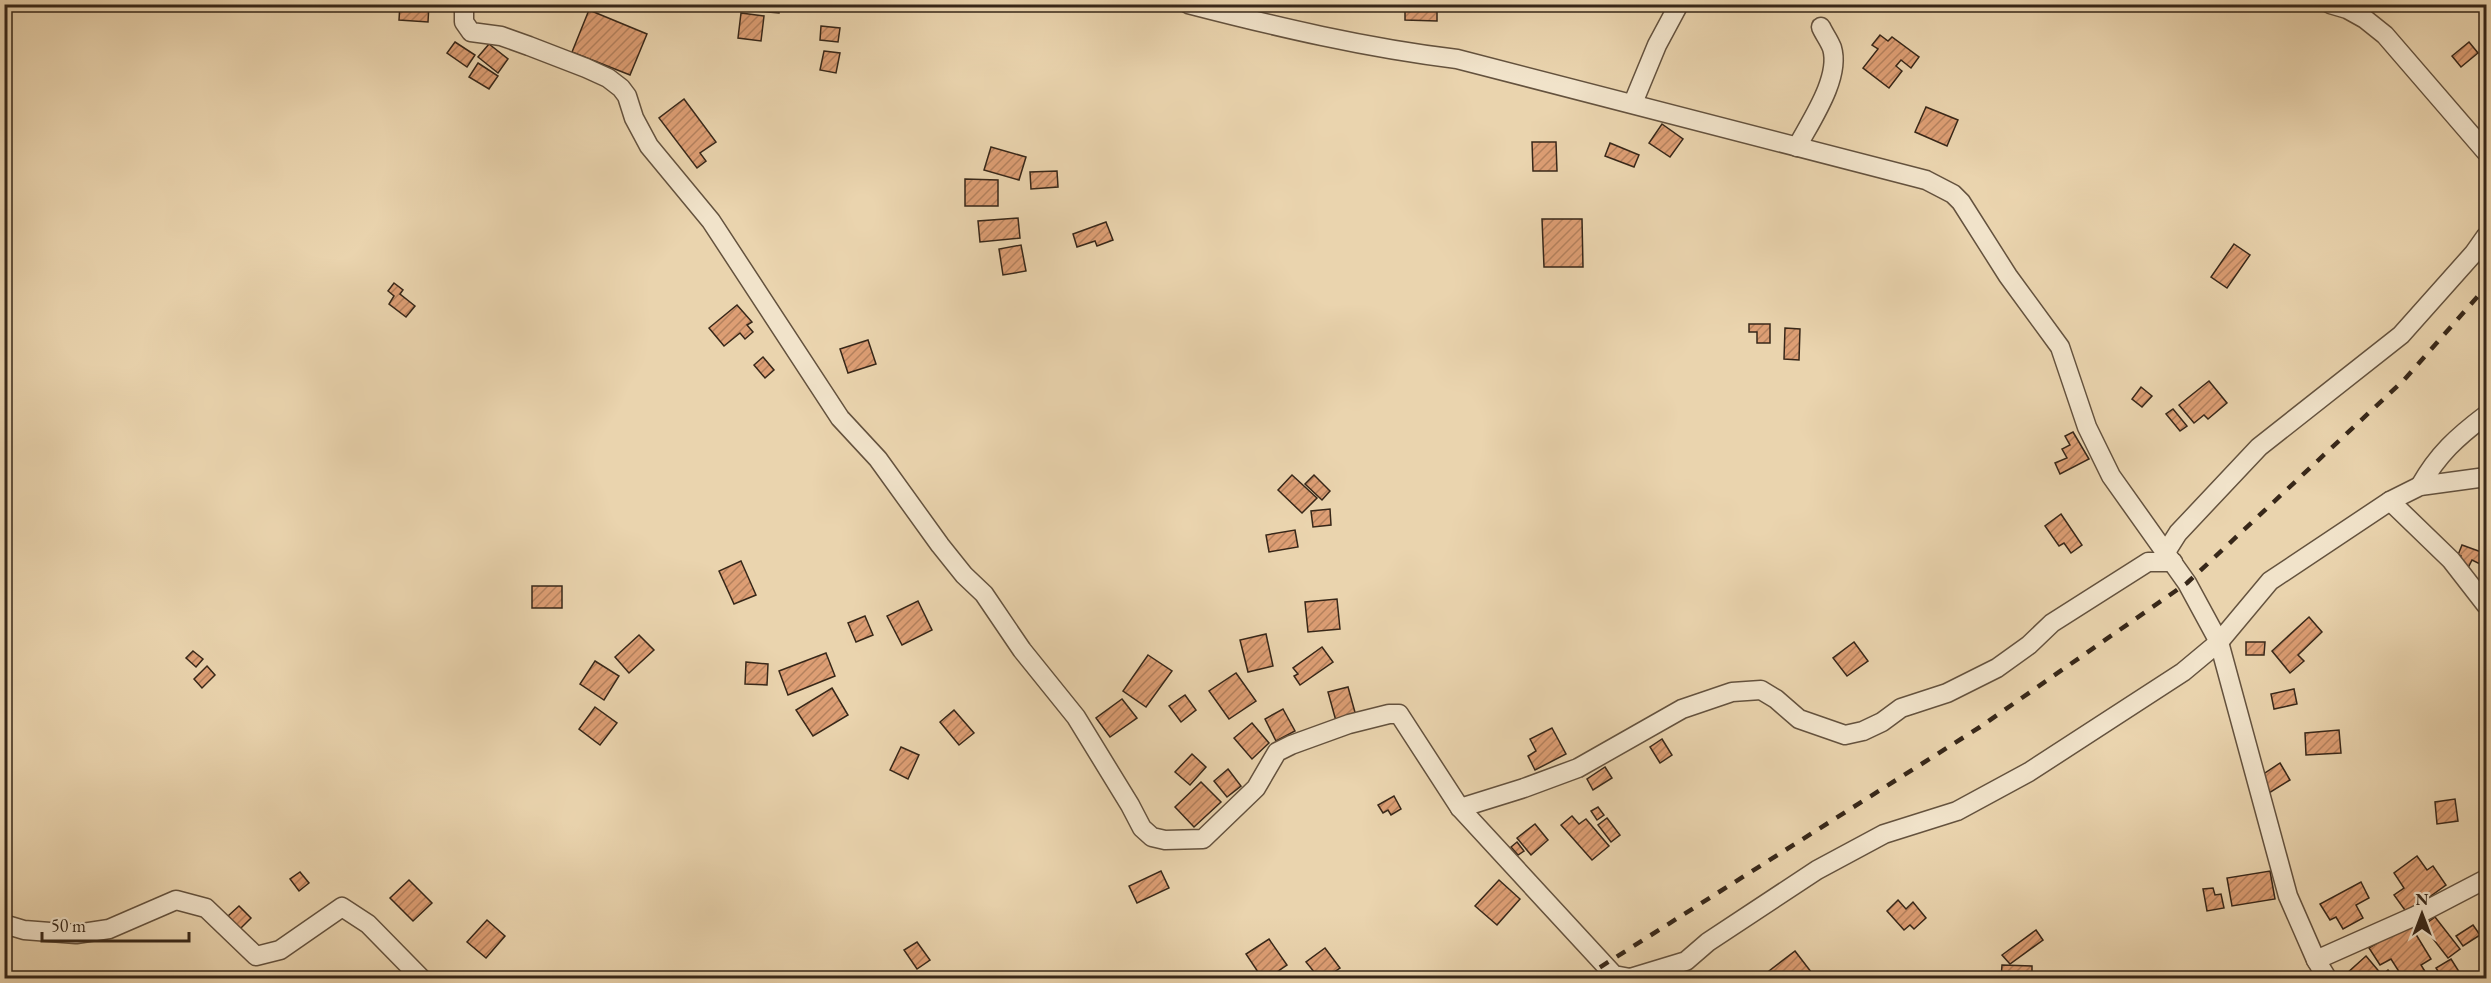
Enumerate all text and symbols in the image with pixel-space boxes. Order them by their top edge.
north arrow [2392,884,2452,944]
text: N [2416,889,2429,910]
scale bar [42,905,189,943]
text: 50 m [51,914,86,937]

